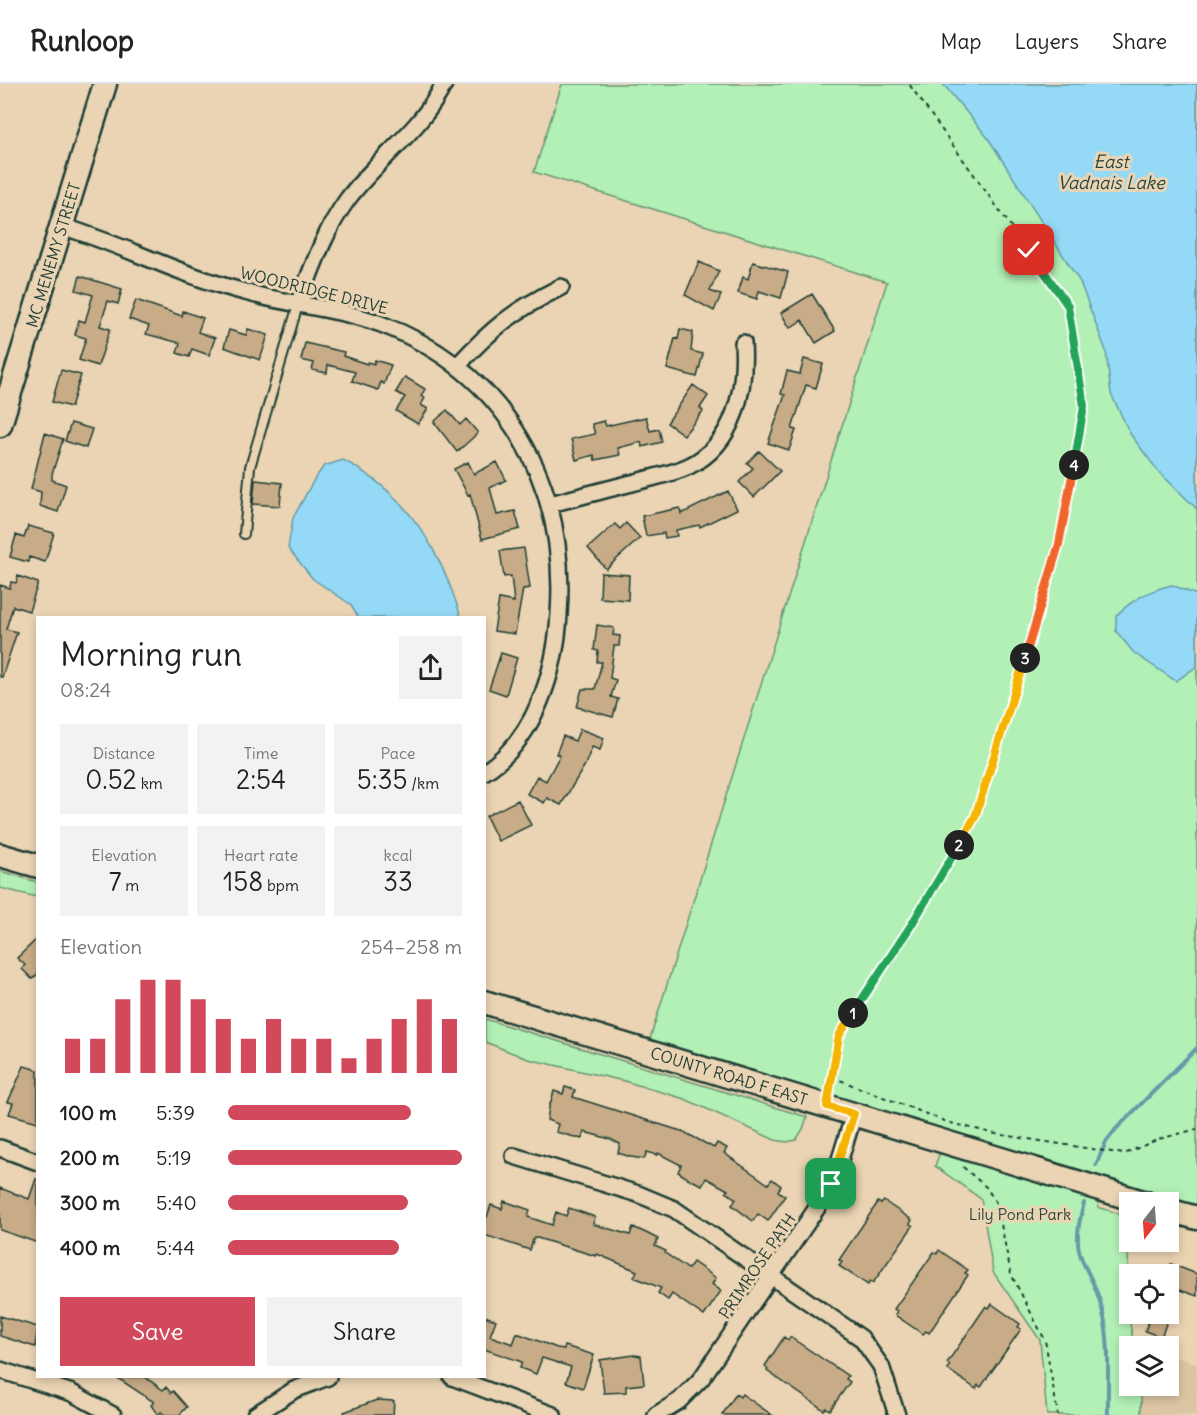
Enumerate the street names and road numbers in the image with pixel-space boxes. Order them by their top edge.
street label: MC MENEMY STREET [21,180,85,330]
street label: WOODRIDGE DRIVE [238,262,390,318]
street label: COUNTY ROAD F EAST [648,1043,810,1109]
street label: PRIMROSE PATH [714,1209,800,1323]

